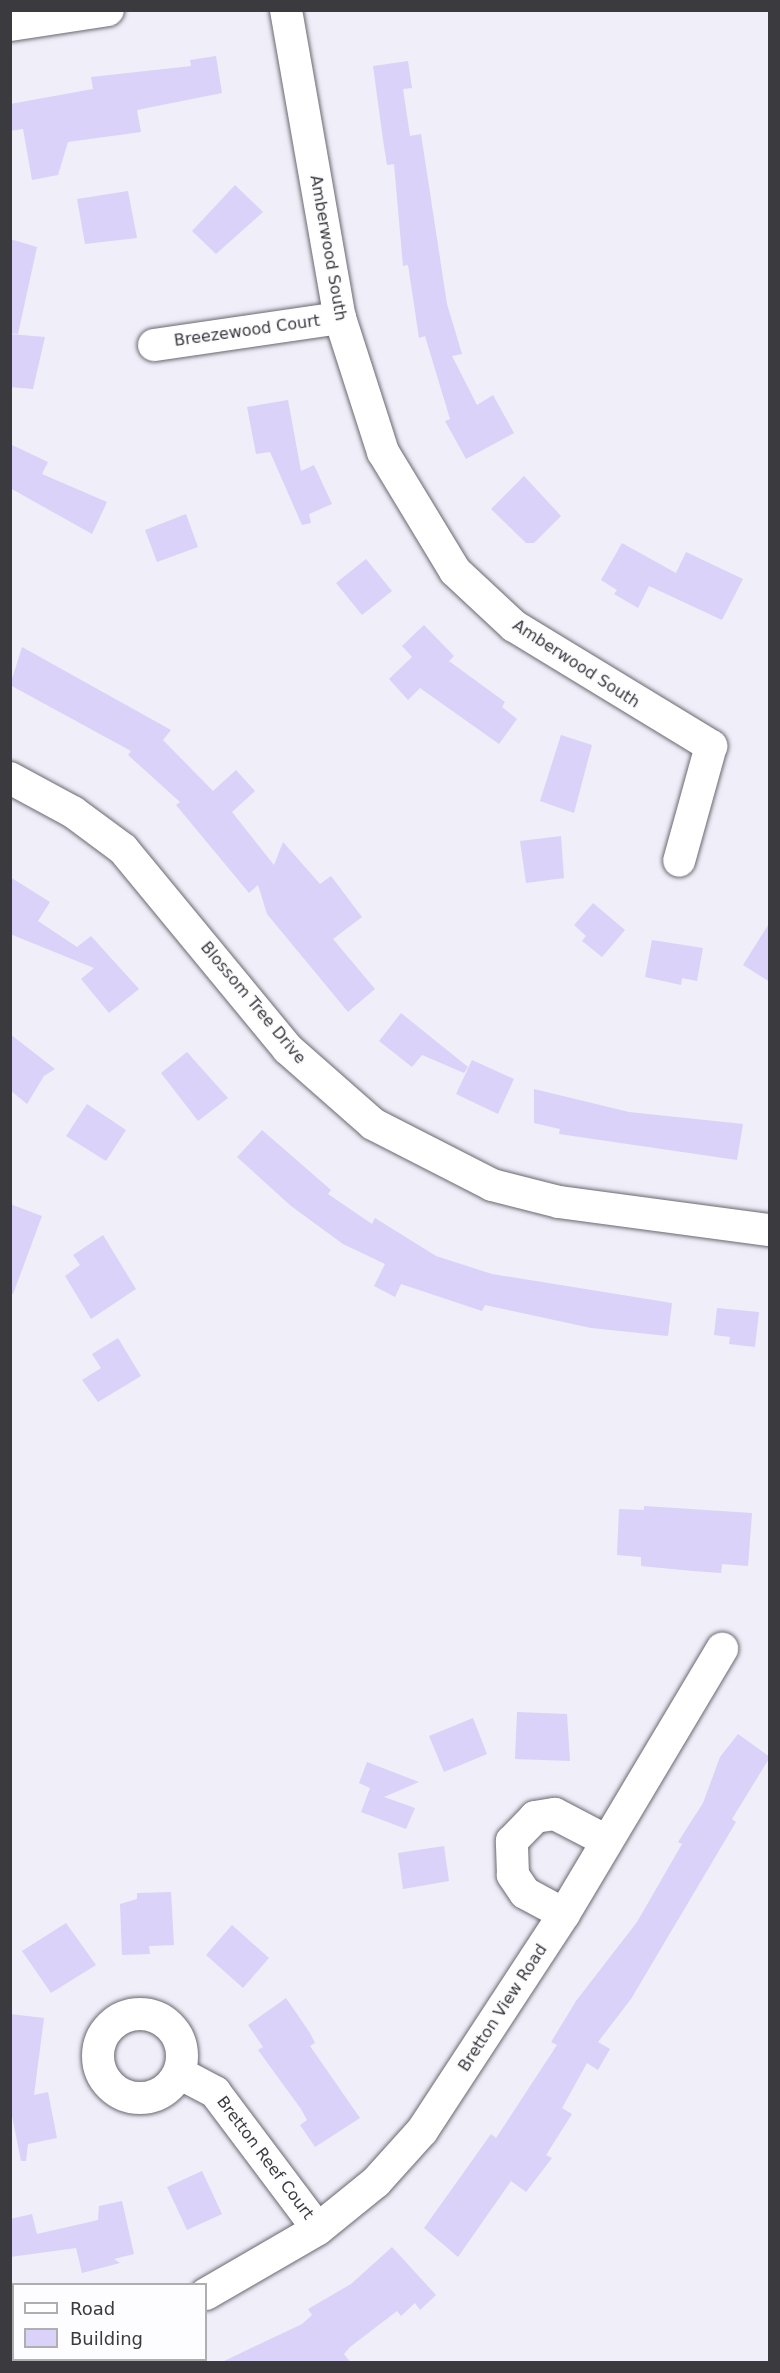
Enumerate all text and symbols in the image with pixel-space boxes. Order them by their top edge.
street label: Amberwood South [306,174,350,322]
street label: Breezewood Court [173,311,321,351]
street label: Amberwood South [509,616,643,712]
street label: Blossom Tree Drive [196,938,310,1068]
street label: Bretton View Road [455,1941,551,2075]
street label: Bretton Reef Court [212,2093,318,2223]
legend [12,2283,207,2361]
text: Road [70,2298,115,2319]
text: Building [70,2328,143,2349]

